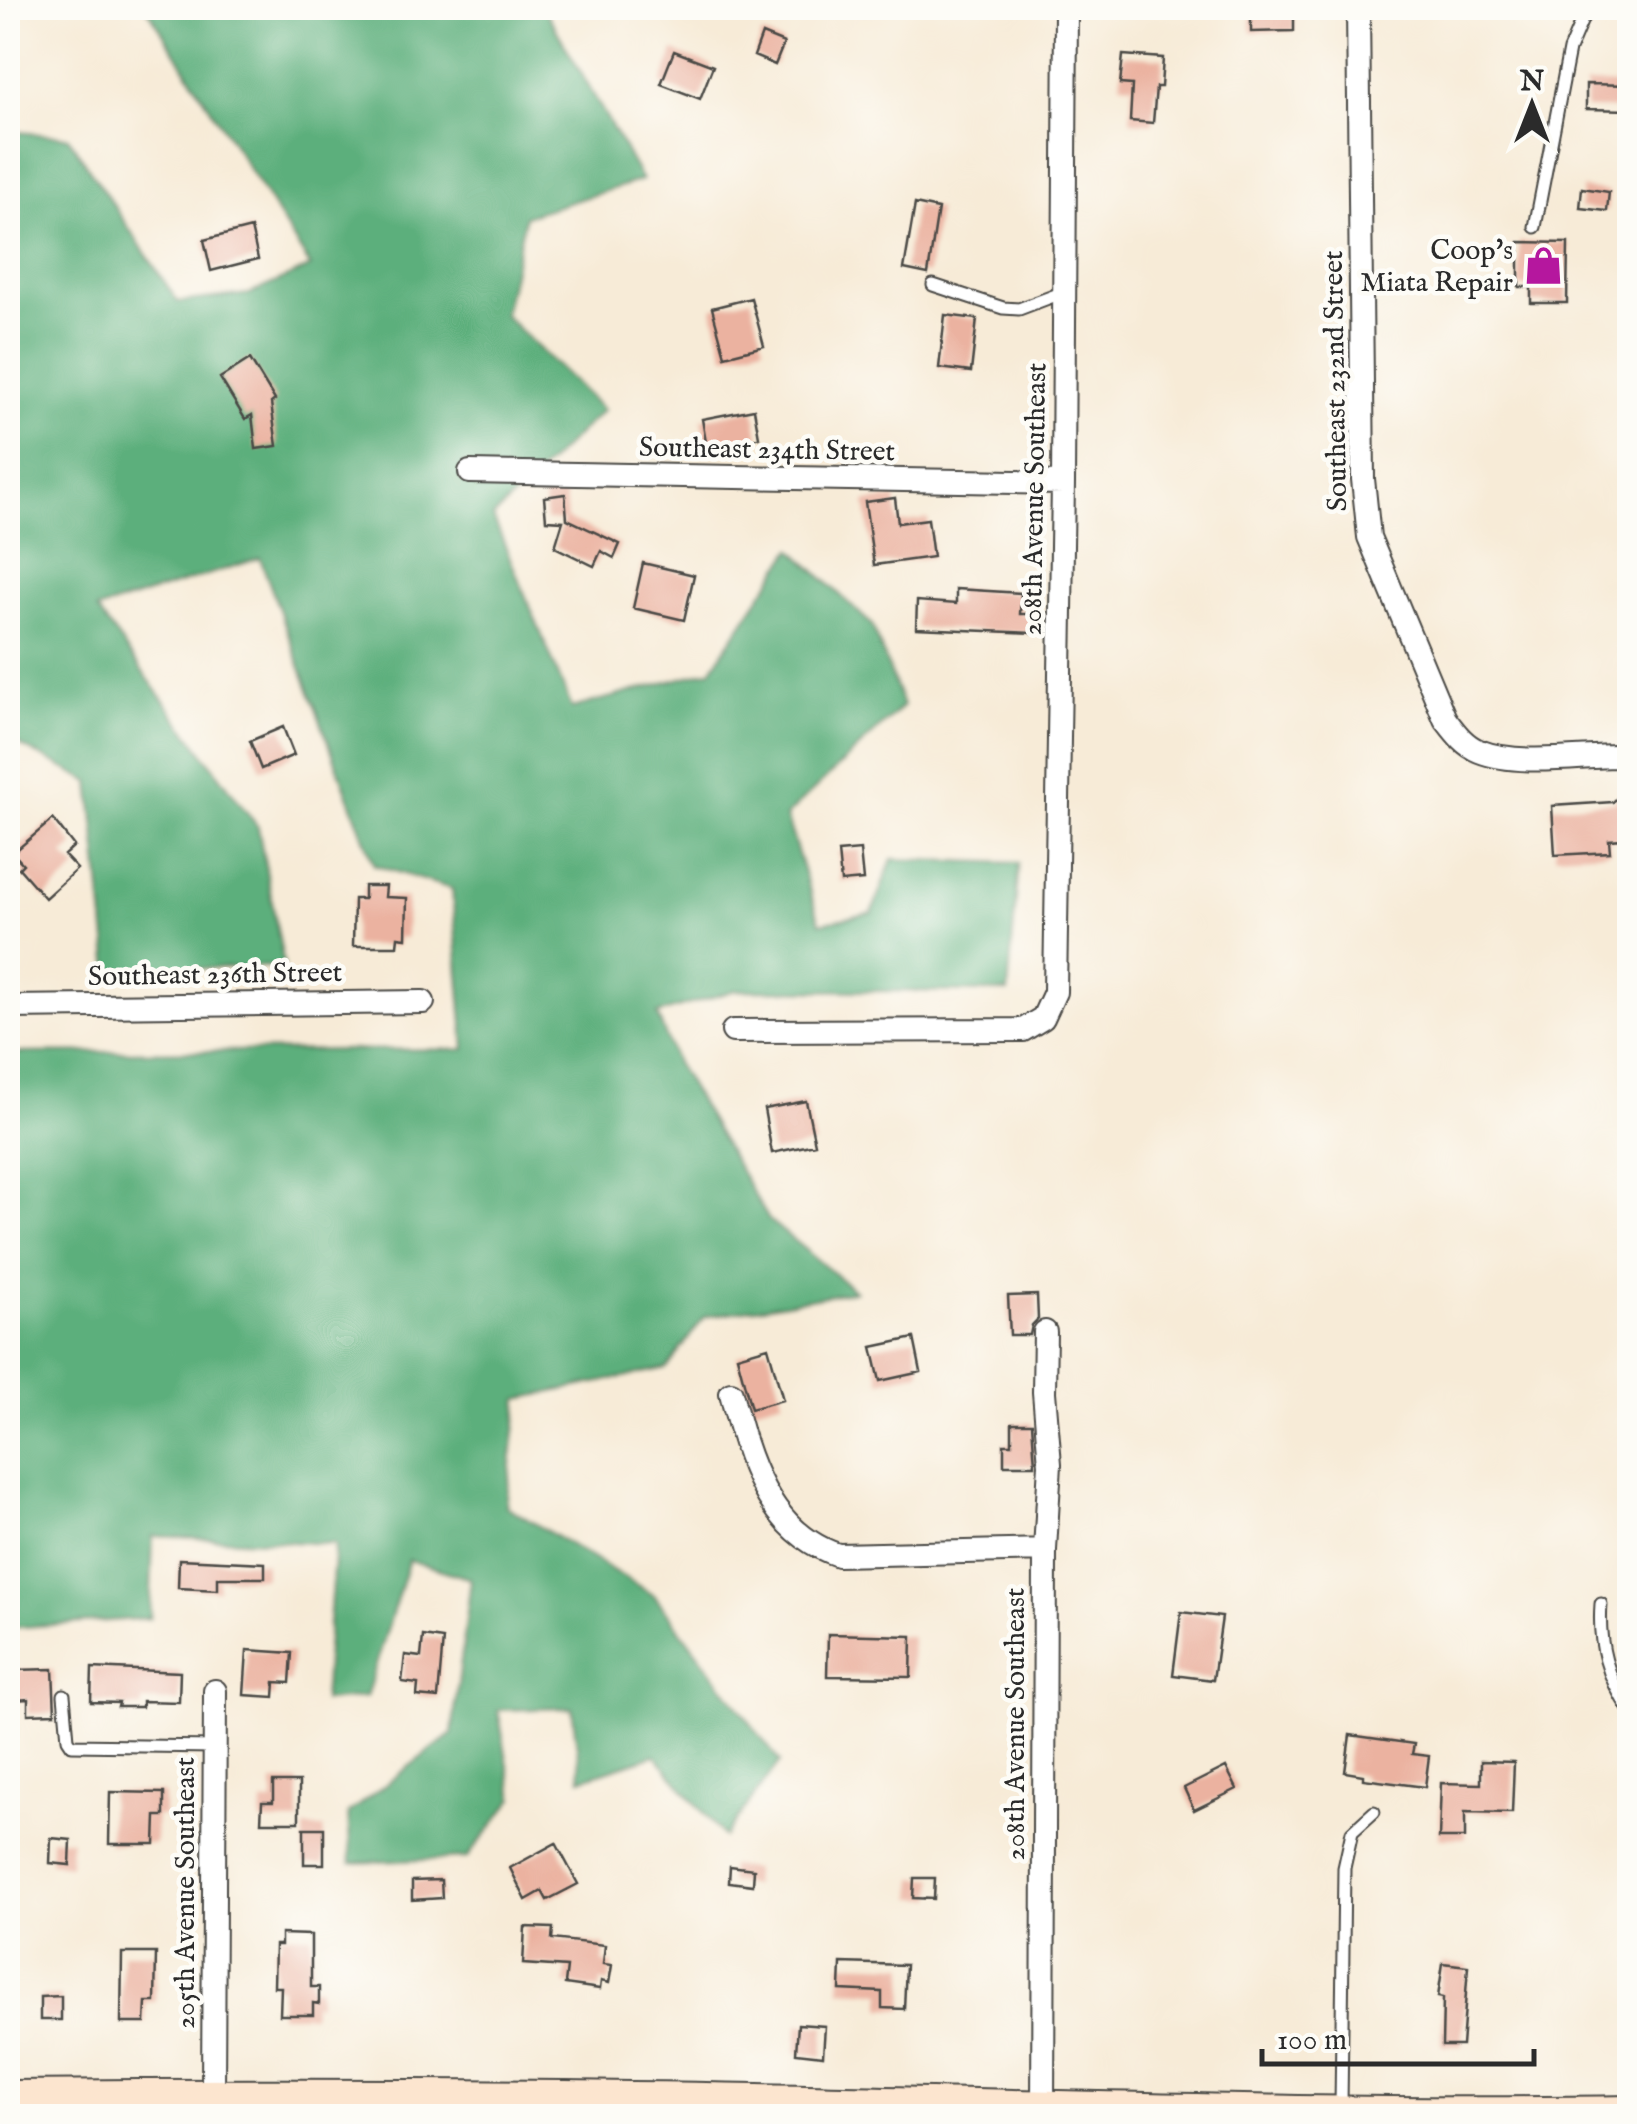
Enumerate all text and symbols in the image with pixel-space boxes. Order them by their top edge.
north arrow [1482,55,1582,155]
text: N [1519,65,1544,100]
place label: Coop's Miata Repair [1360,234,1513,301]
shop icon: Coop's Miata Repair [1522,244,1564,286]
street label: Southeast 232nd Street [1317,250,1356,512]
street label: 208th Avenue Southeast [1016,362,1055,636]
street label: Southeast 234th Street [639,431,896,470]
street label: Southeast 236th Street [88,956,343,995]
street label: 208th Avenue Southeast [999,1587,1034,1860]
street label: 205th Avenue Southeast [169,1757,204,2029]
scale bar [1262,2004,1534,2066]
text: 100 m [1277,2022,1347,2060]

